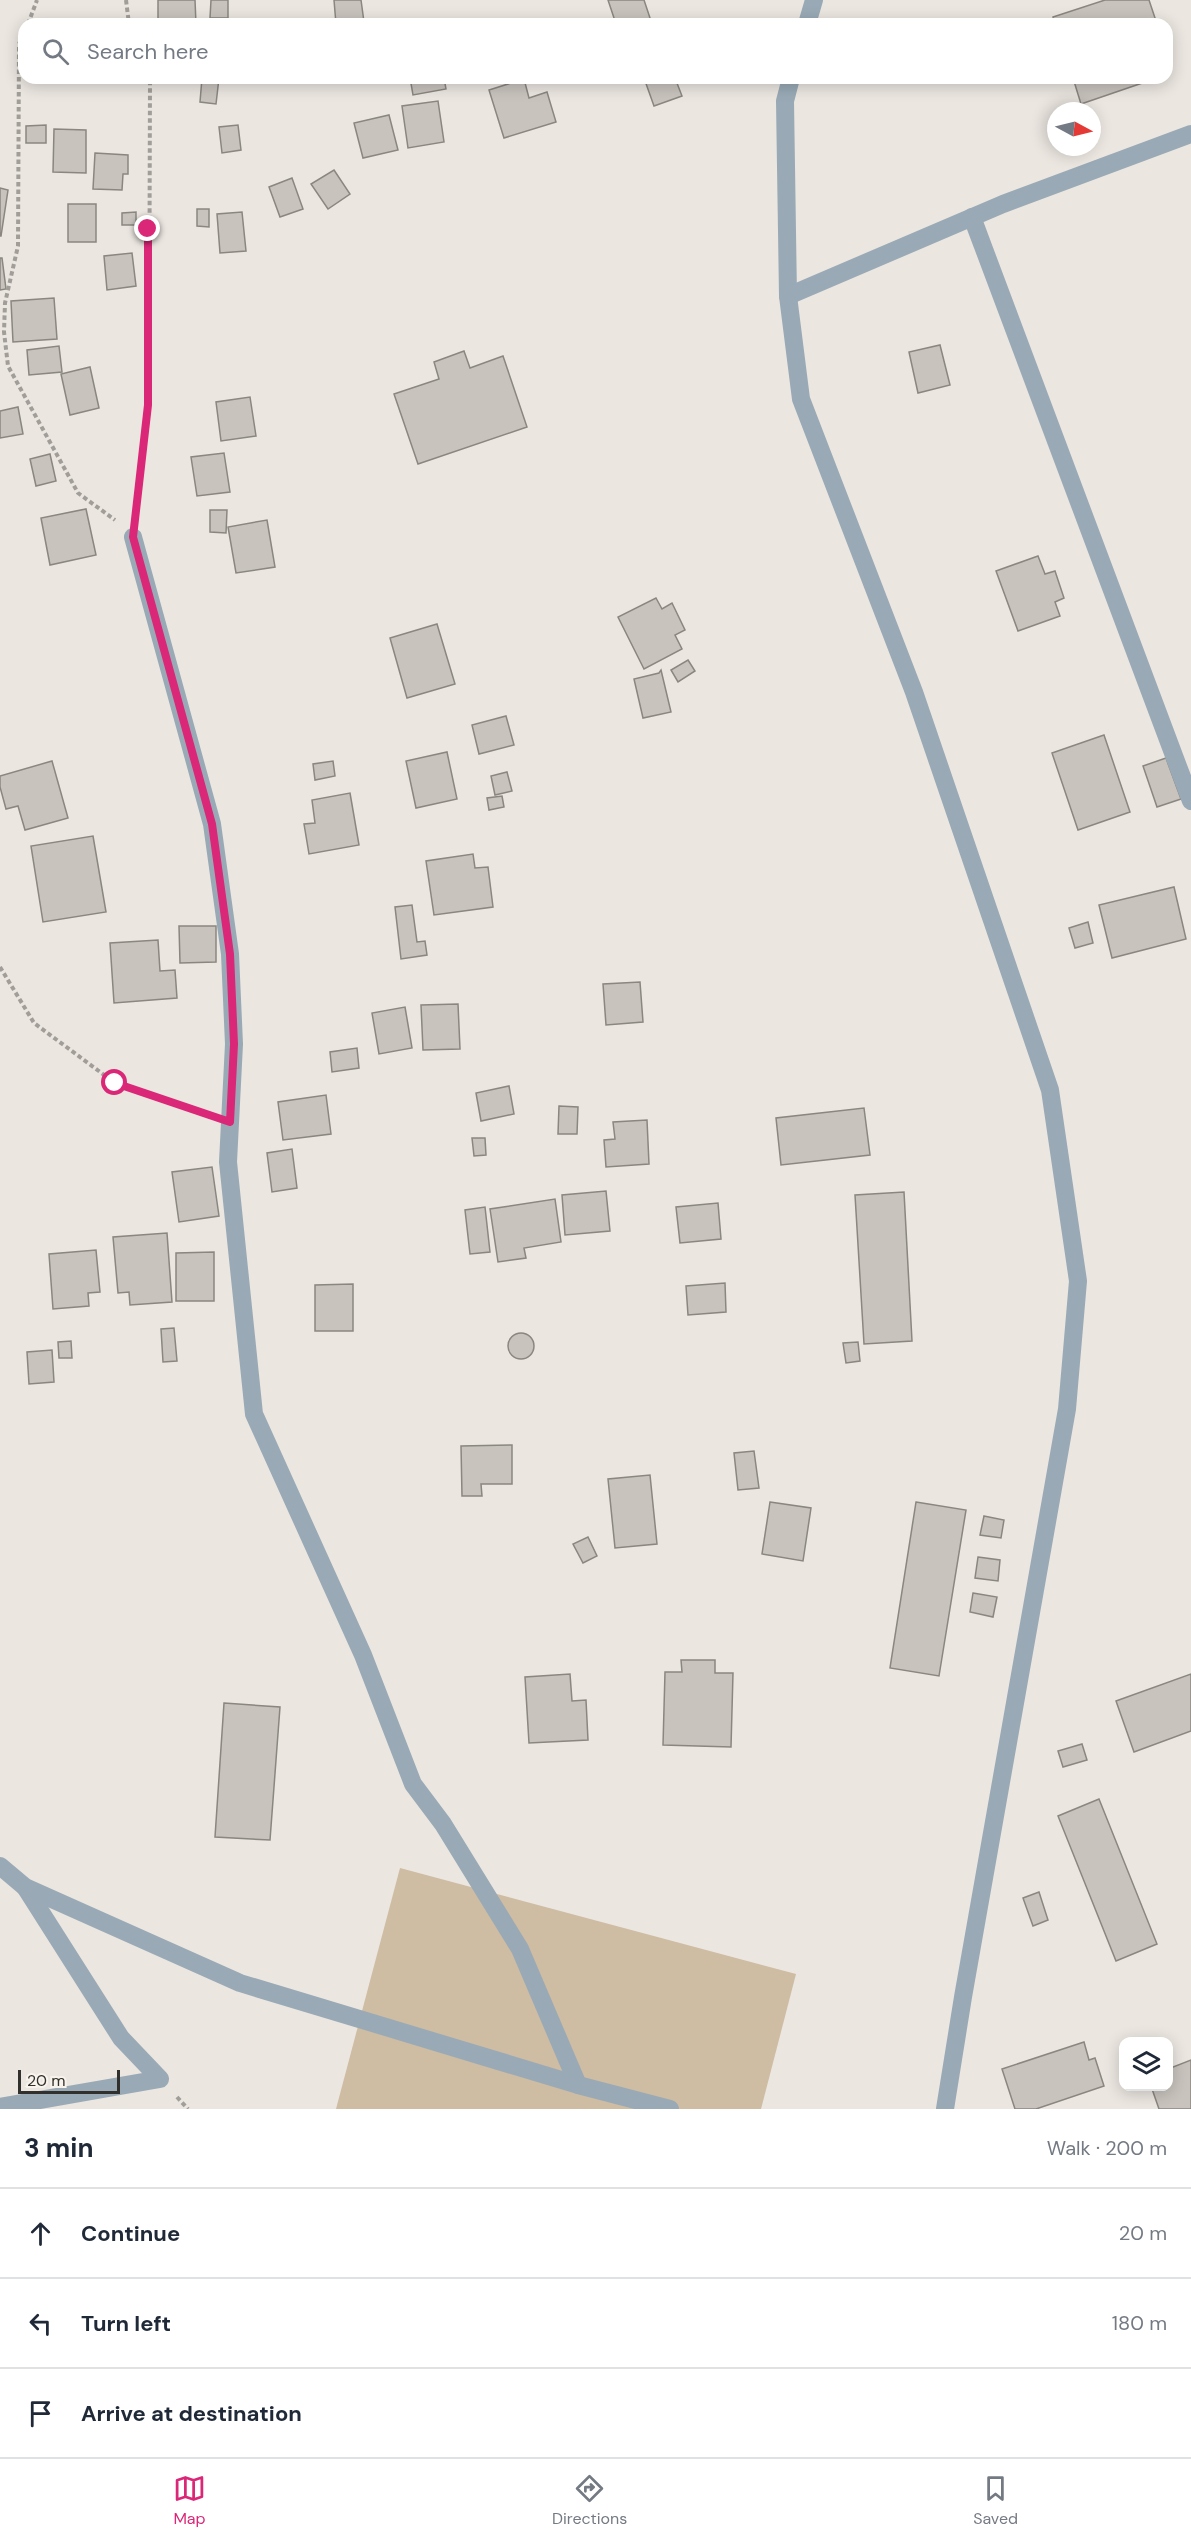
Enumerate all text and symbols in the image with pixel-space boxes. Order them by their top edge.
search box [18,18,1173,84]
icon: search [39,35,72,68]
text: Search here [87,37,208,66]
north arrow [1047,102,1101,156]
route end [134,215,160,241]
route start [101,1069,127,1095]
map controls [1119,2037,1173,2091]
button: layers [1119,2037,1173,2091]
scale bar [18,2067,120,2094]
text: 20 m [27,2070,66,2091]
text: 3 min [24,2131,93,2165]
text: Walk · 200 m [1047,2135,1167,2161]
icon: ahead [24,2217,57,2250]
text: Continue [81,2219,180,2248]
text: 20 m [1119,2220,1167,2246]
icon: left [24,2307,57,2340]
text: Turn left [81,2309,171,2338]
text: 180 m [1112,2310,1167,2336]
icon: arrive [24,2397,57,2430]
text: Arrive at destination [81,2399,302,2428]
tab: Map [173,2472,206,2529]
tab: Directions [552,2472,627,2529]
tab: Saved [973,2472,1018,2529]

